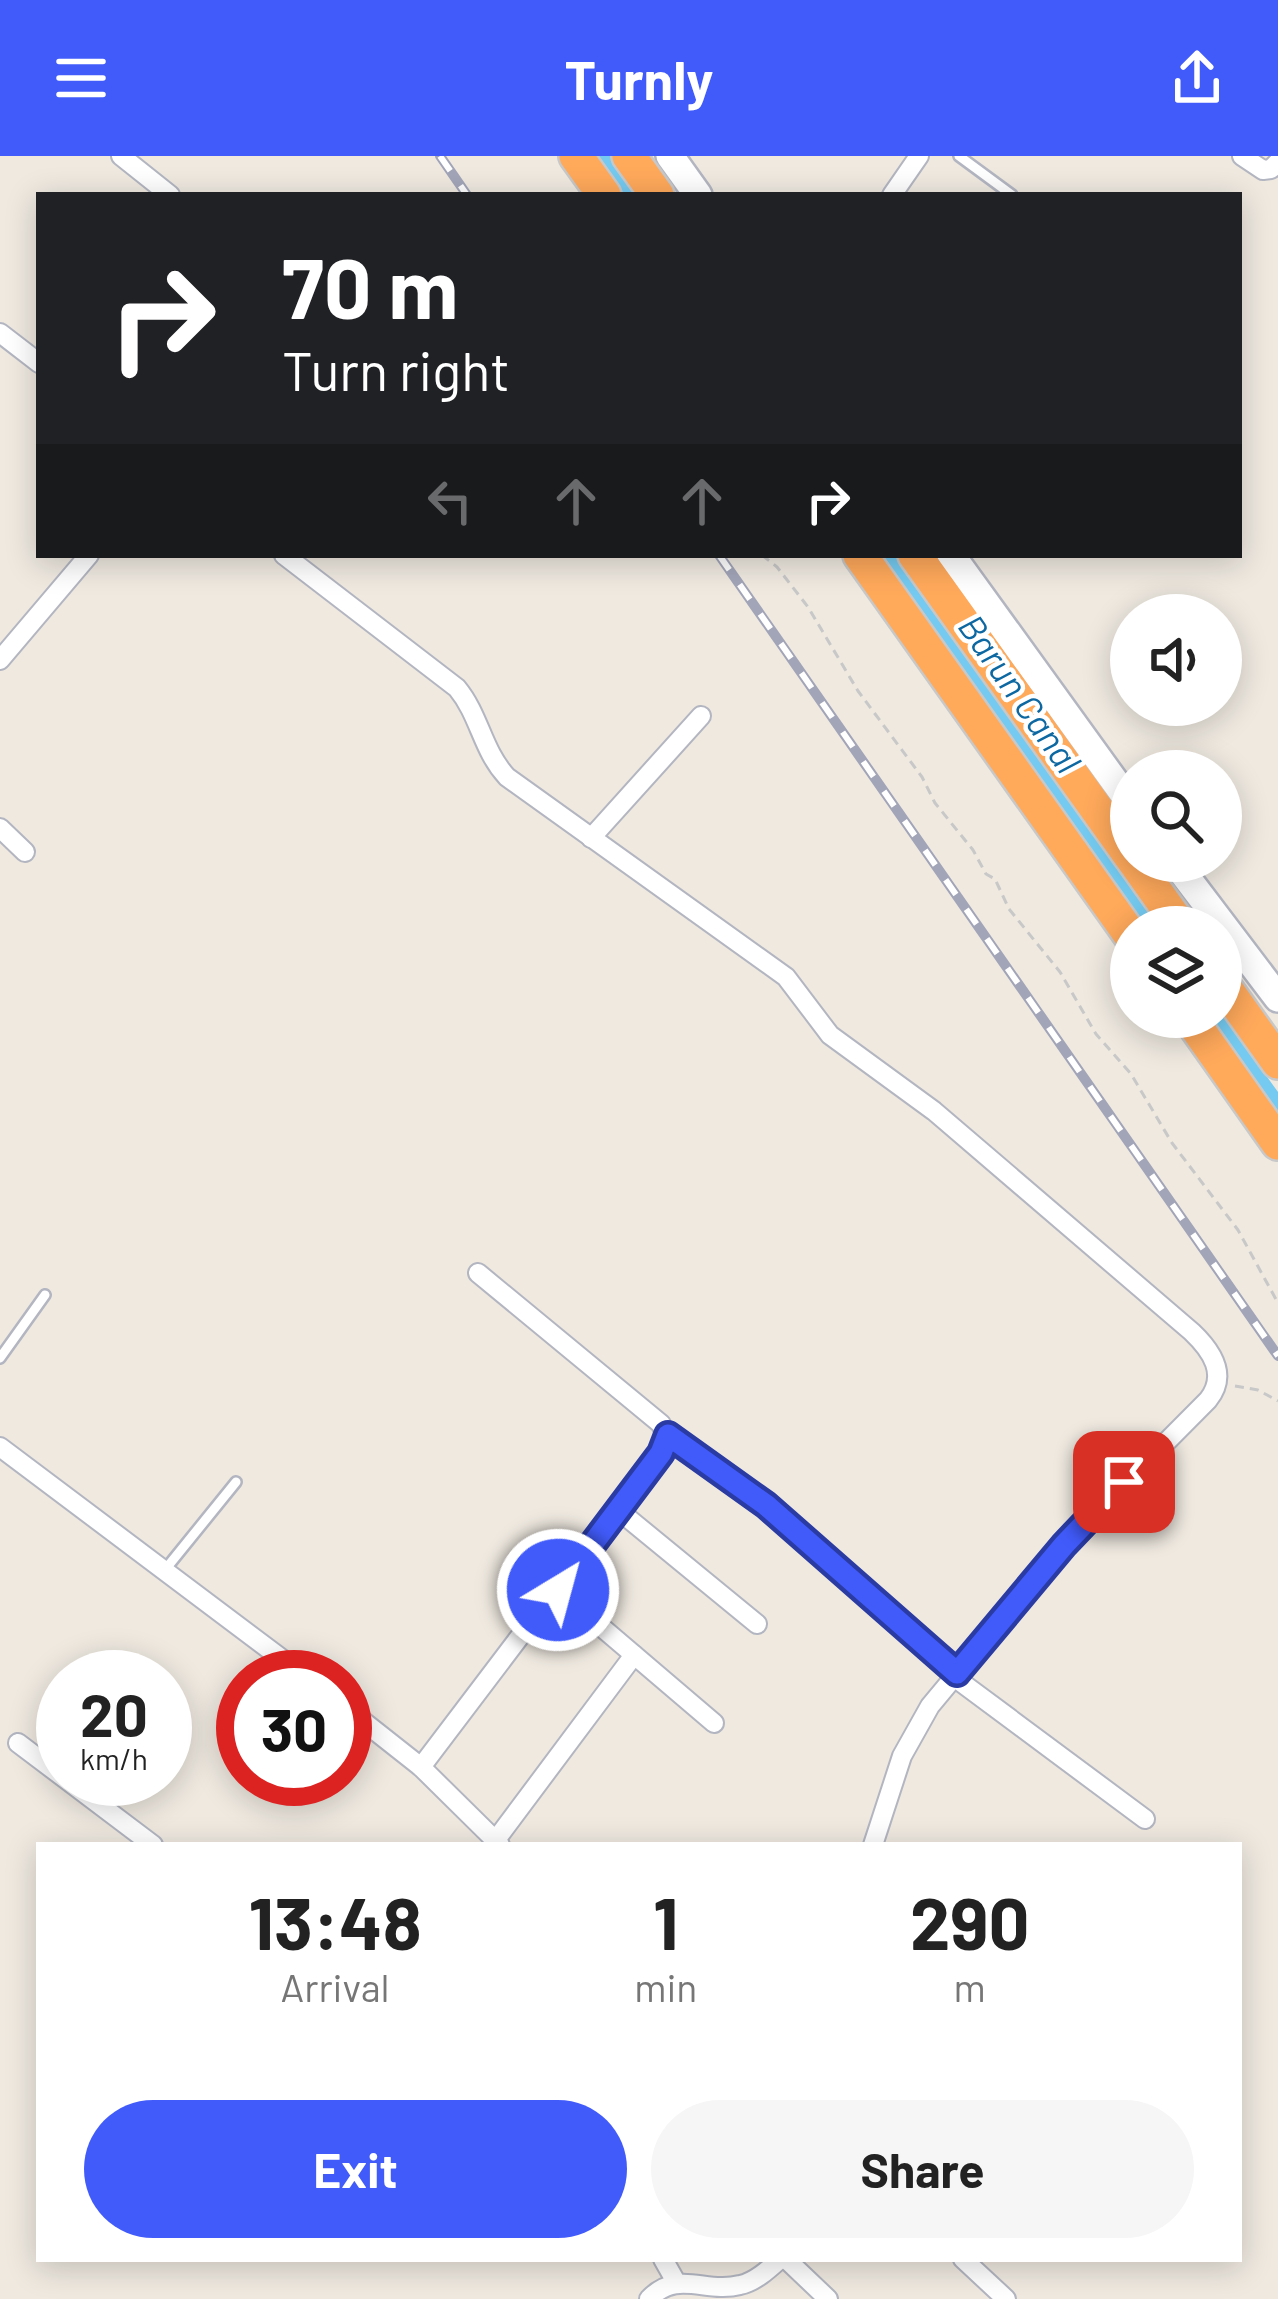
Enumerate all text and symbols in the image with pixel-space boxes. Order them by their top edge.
icon: menu [48,45,114,111]
icon: share [1164,45,1230,111]
text: Turnly [564,46,714,111]
text: 70 m [282,235,458,336]
icon: right [84,240,240,396]
text: Turn right [282,337,510,402]
icon: left [417,468,483,534]
icon: ahead [543,468,609,534]
icon: ahead [669,468,735,534]
icon: right [795,468,861,534]
map controls [1110,594,1242,1038]
button: sound [1110,594,1242,726]
water label: Barun Canal [951,606,1091,780]
button: search [1110,750,1242,882]
button: layers [1110,906,1242,1038]
pin [1073,1431,1175,1533]
icon: arrive [1091,1449,1157,1515]
position arrow [495,1527,621,1653]
speed limit sign: 30 [216,1650,372,1806]
text: 20 [80,1677,148,1749]
text: km/h [80,1740,148,1776]
text: 13:48 [249,1878,422,1964]
text: 1 [653,1878,678,1964]
text: 290 [910,1878,1029,1964]
text: Arrival [281,1963,390,2010]
text: min [634,1963,697,2010]
text: m [954,1963,986,2010]
button: Exit [84,2100,627,2238]
button: Share [651,2100,1194,2238]

